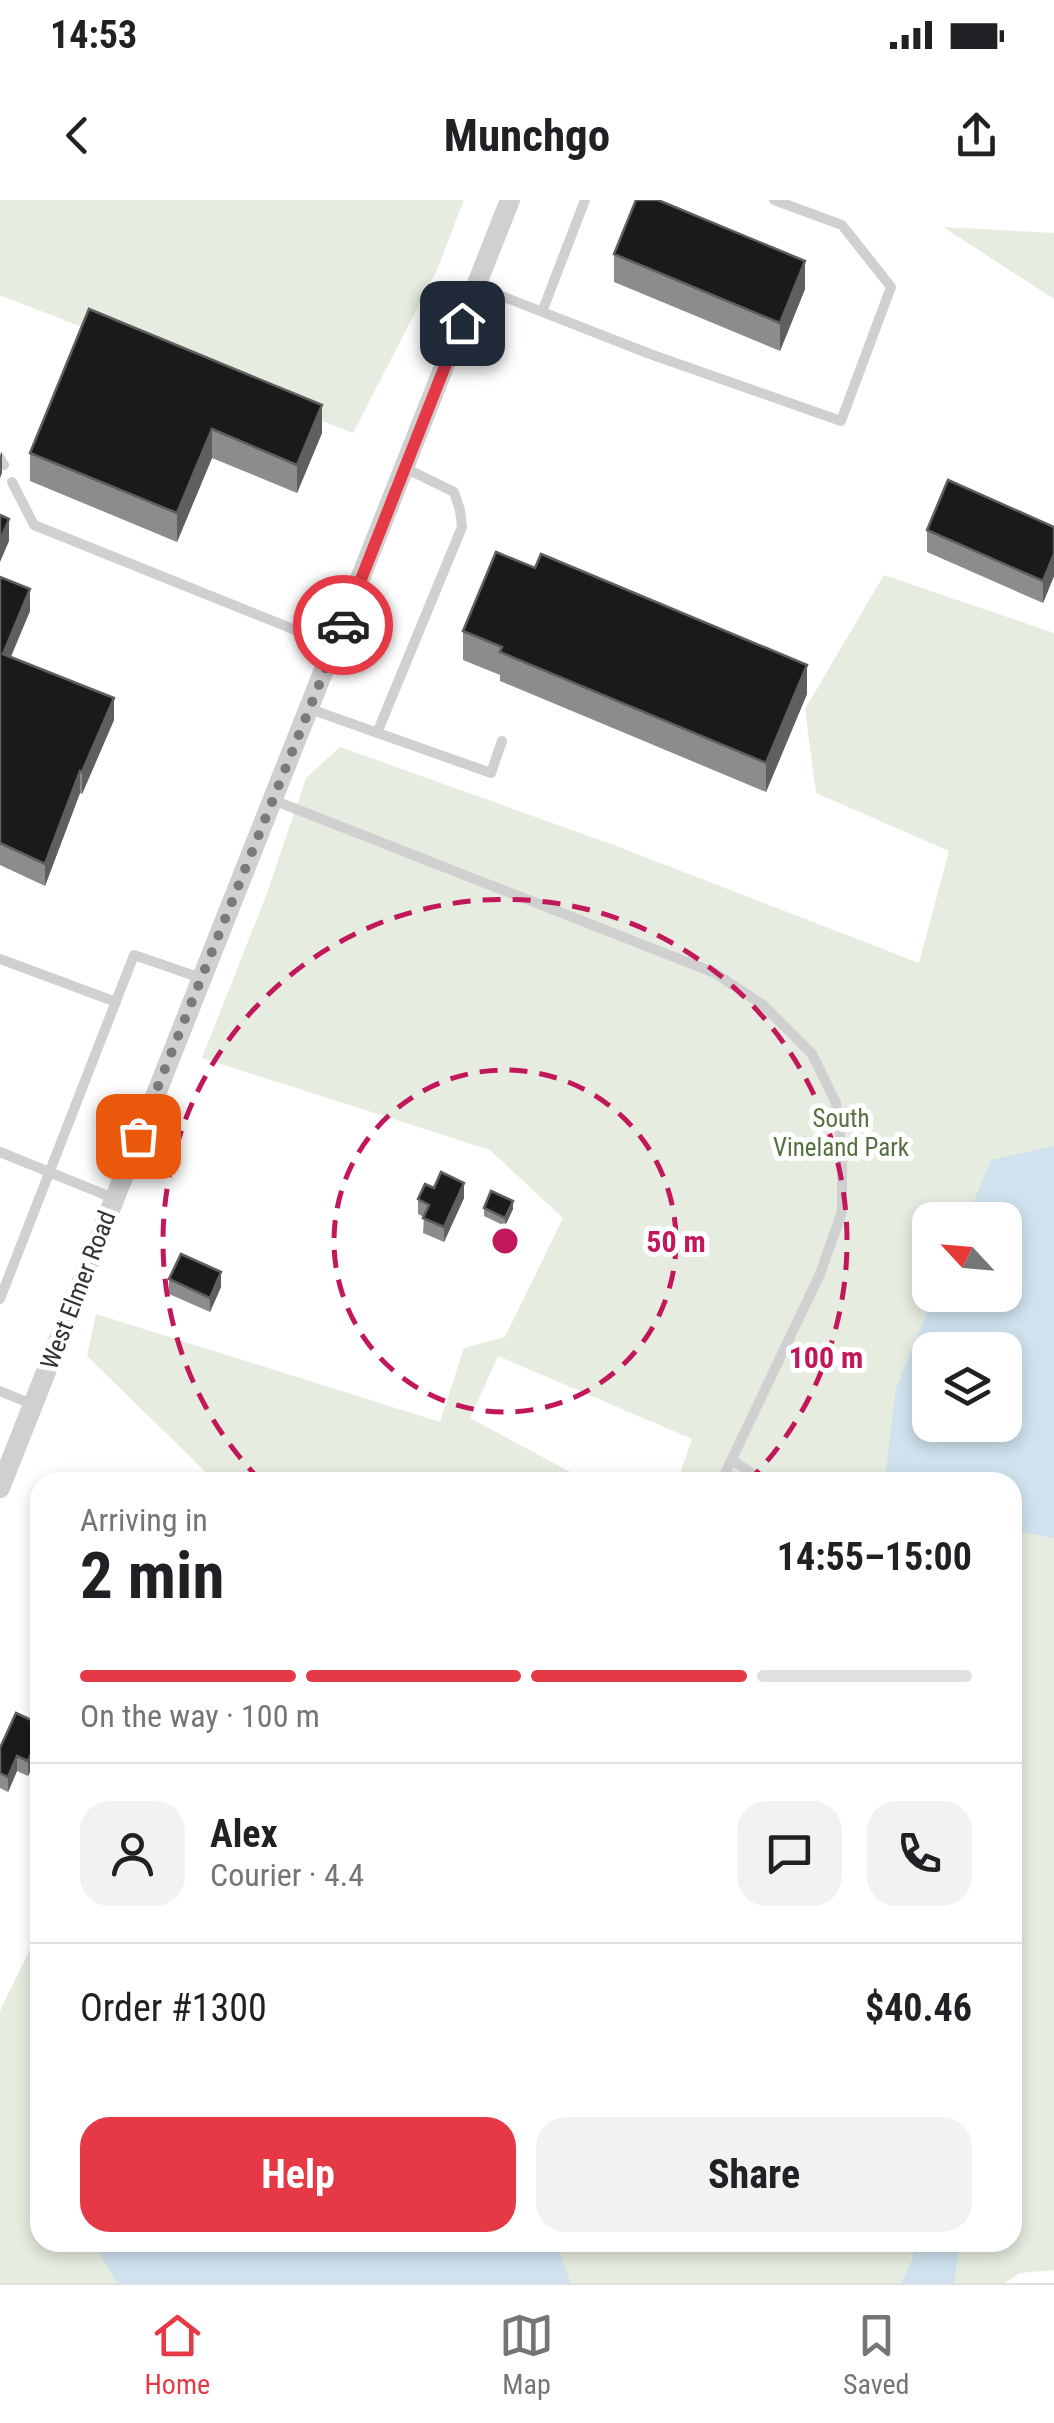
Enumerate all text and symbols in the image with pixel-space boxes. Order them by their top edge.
text: 14:53 [50,13,137,57]
icon: back [50,108,105,163]
icon: share [949,108,1004,163]
text: Munchgo [444,109,610,162]
pin [420,281,505,366]
icon: home [435,296,490,351]
courier [293,575,393,675]
icon: car [316,598,371,653]
pin [96,1094,181,1179]
park label: South Vineland Park [773,1104,910,1162]
icon: bag [111,1109,166,1164]
north arrow [912,1202,1022,1312]
map controls [912,1202,1022,1442]
street label: West Elmer Road [35,1207,121,1373]
centre of rings [487,1223,523,1259]
text: 50 m [646,1224,706,1259]
button: layers [912,1332,1022,1442]
text: 100 m [789,1340,863,1375]
text: Arriving in [80,1501,208,1539]
text: 14:55–15:00 [777,1535,972,1579]
text: 2 min [80,1538,224,1614]
text: On the way · 100 m [80,1697,320,1735]
button: person [80,1801,185,1906]
button: chat [737,1801,842,1906]
button: phone [867,1801,972,1906]
text: Alex [210,1812,278,1856]
text: Courier · 4.4 [210,1856,364,1894]
text: Order #1300 [80,1986,267,2030]
text: $40.46 [865,1986,972,2030]
button: Help [80,2117,516,2232]
button: Share [536,2117,972,2232]
tab: Home [144,2308,210,2401]
tab: Map [499,2308,554,2401]
tab: Saved [843,2308,910,2401]

